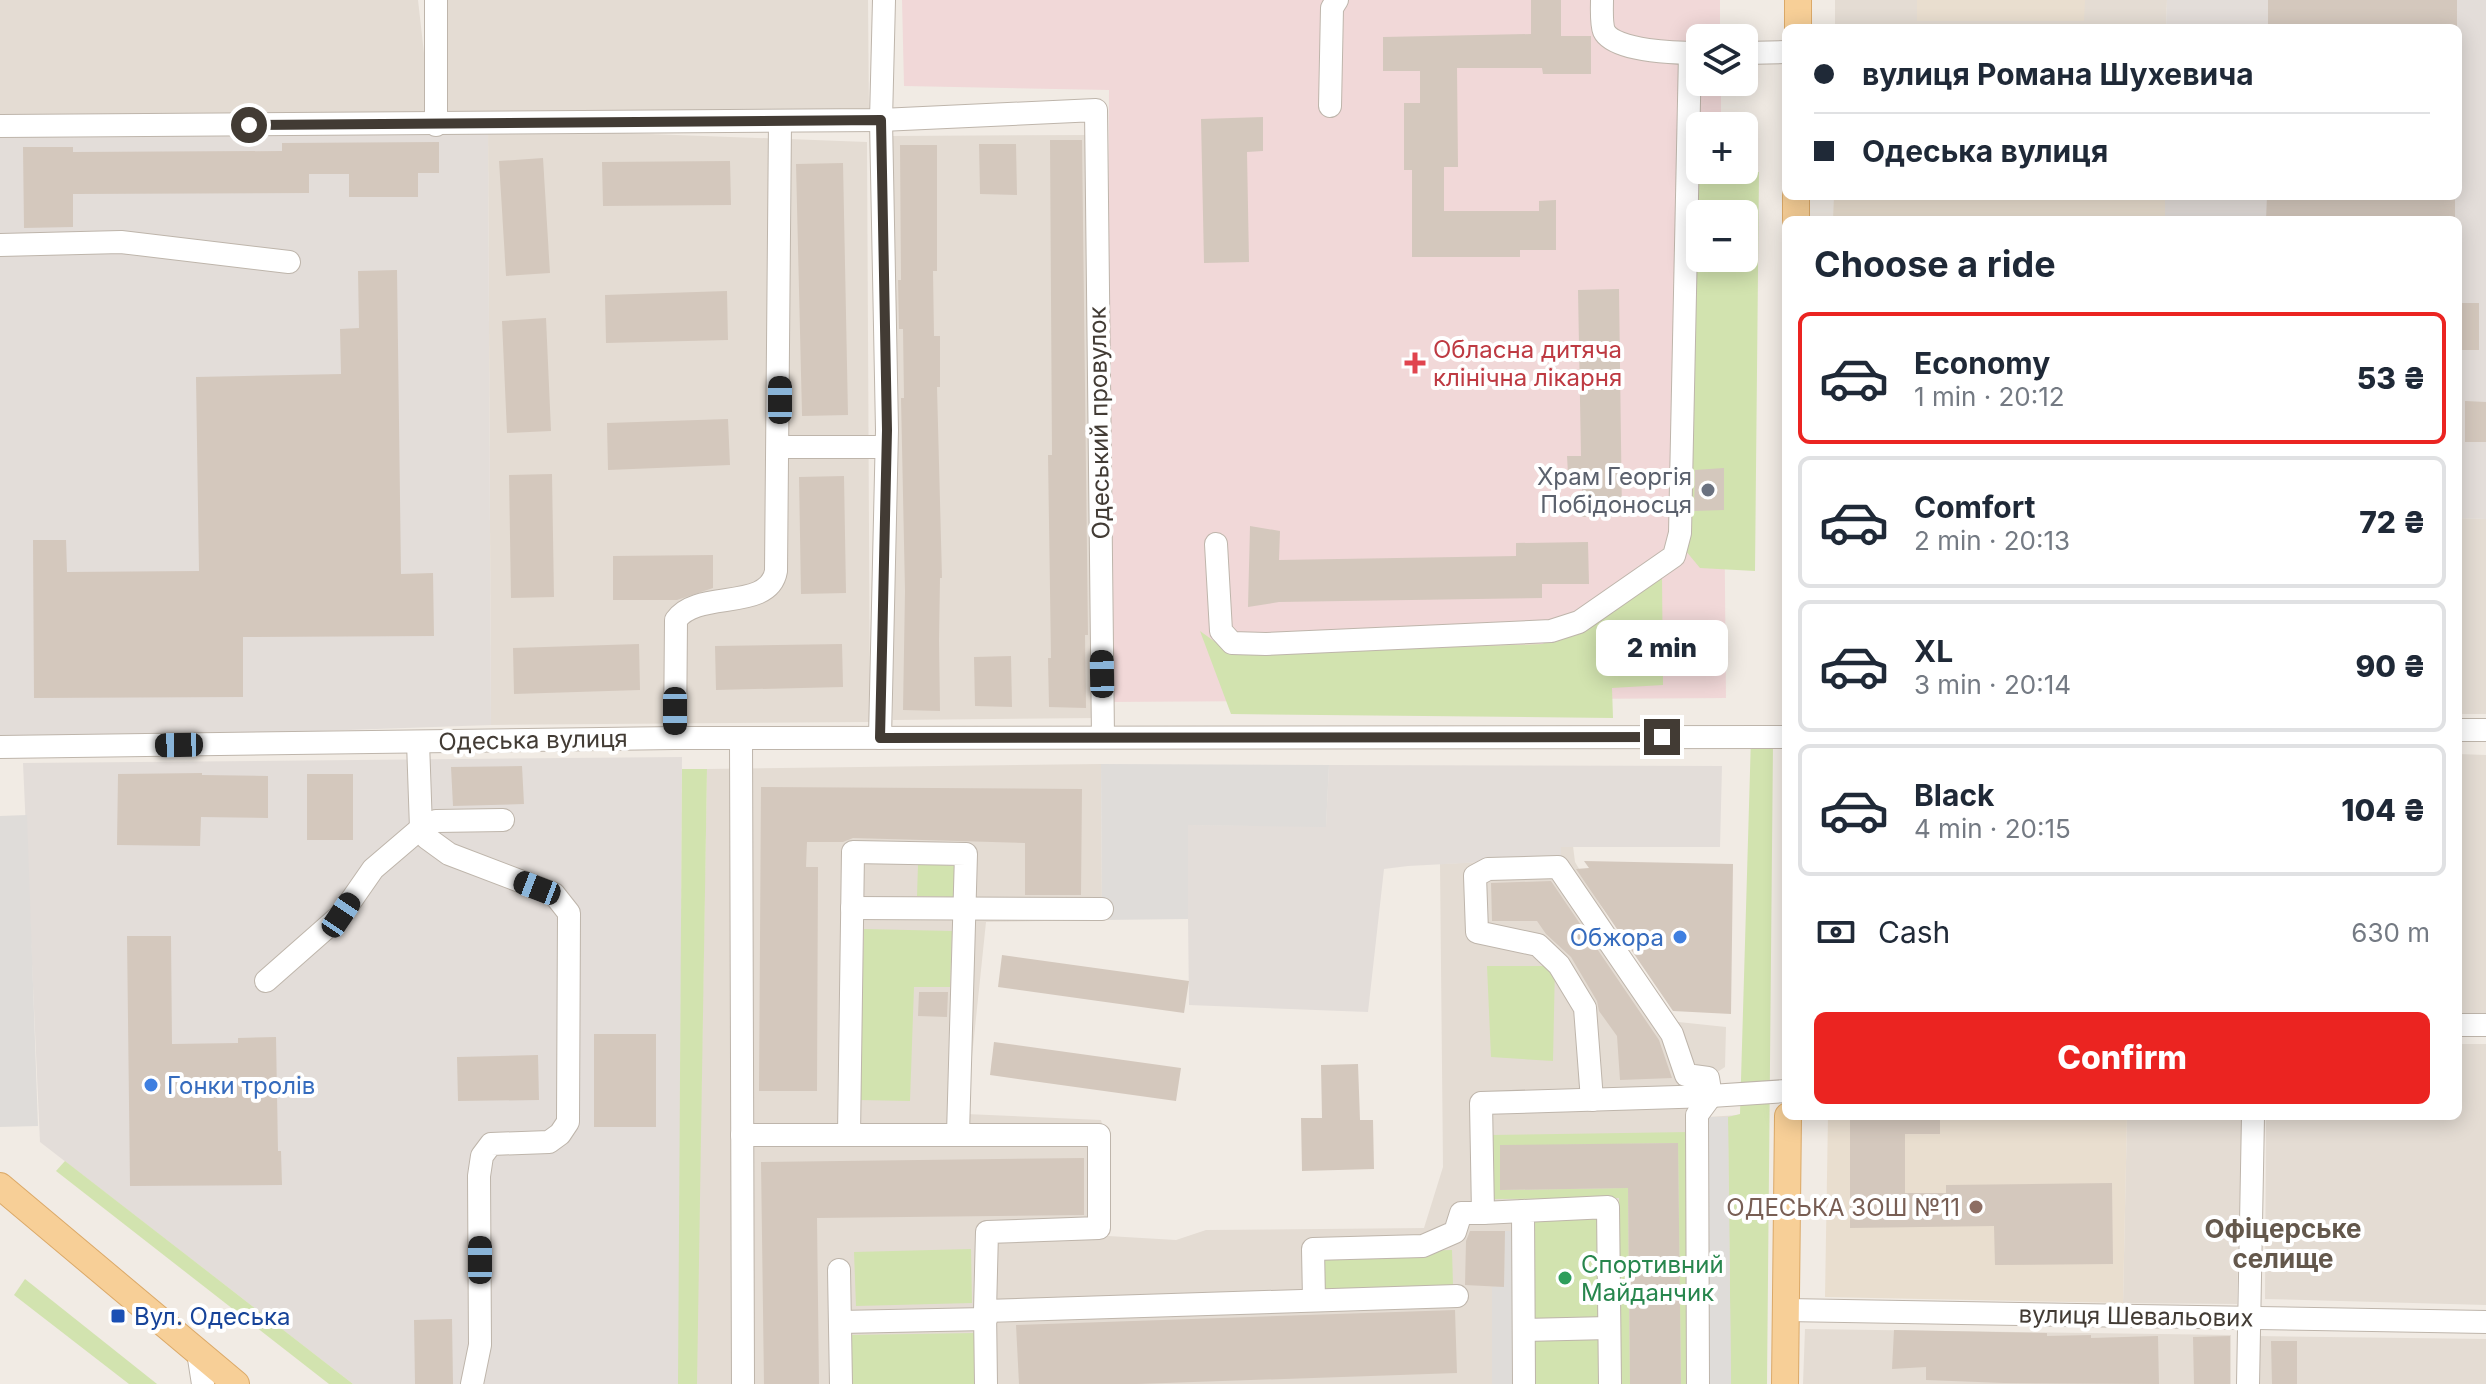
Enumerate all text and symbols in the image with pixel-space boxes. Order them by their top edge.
map controls [1686,24,1758,272]
button: layers [1686,24,1758,96]
text: вулиця Романа Шухевича [1862,56,2254,92]
route start [231,107,267,143]
button: + [1686,112,1758,184]
text: Одеська вулиця [1862,133,2108,169]
button: − [1686,200,1758,272]
text: Choose a ride [1814,242,2056,286]
street label: Одеський провулок [1082,306,1116,540]
place label: Обласна дитяча клінічна лікарня [1433,335,1622,392]
icon: car [1818,342,1890,414]
text: Economy [1914,345,2050,381]
marker: Обласна дитяча клінічна лікарня [1404,352,1426,374]
text: 53 ₴ [2357,360,2426,396]
car [768,376,792,424]
text: 1 min · 20:12 [1914,381,2065,412]
place label: Храм Георгія Побідоносця [1537,462,1692,519]
marker: Храм Георгія Побідоносця [1699,481,1717,499]
icon: car [1818,486,1890,558]
text: Comfort [1914,489,2035,525]
text: 72 ₴ [2359,504,2426,540]
text: 2 min · 20:13 [1914,525,2070,556]
callout: 2 min [1596,621,1728,677]
icon: car [1818,630,1890,702]
text: 2 min [1627,632,1697,663]
text: XL [1914,633,1953,669]
text: 90 ₴ [2355,648,2426,684]
car [1090,650,1114,698]
text: 3 min · 20:14 [1914,669,2071,700]
car [663,687,687,735]
route end [1644,719,1680,755]
street label: Одеська вулиця [438,724,628,756]
car [155,733,203,757]
icon: car [1818,774,1890,846]
text: Black [1914,777,1994,813]
text: 104 ₴ [2341,792,2426,828]
text: 4 min · 20:15 [1914,813,2071,844]
car [510,868,564,908]
car [318,888,364,942]
icon: cash [1814,910,1858,954]
text: Cash [1878,914,1950,950]
text: 630 m [2351,917,2430,948]
place label: Обжора [1570,923,1664,952]
marker: Обжора [1671,928,1689,946]
button: Confirm [1814,1012,2430,1104]
place label: Гонки тролів [167,1071,315,1100]
marker: Гонки тролів [142,1076,160,1094]
place label: ОДЕСЬКА ЗОШ №11 [1726,1193,1960,1222]
marker: ОДЕСЬКА ЗОШ №11 [1967,1198,1985,1216]
district label: Офіцерське селище [2204,1213,2362,1274]
car [468,1236,492,1284]
place label: Спортивний Майданчик [1581,1250,1724,1307]
marker: Спортивний Майданчик [1556,1269,1574,1287]
street label: вулиця Шевальових [2018,1299,2254,1333]
place label: Вул. Одеська [134,1302,291,1331]
marker: Вул. Одеська [109,1307,127,1325]

